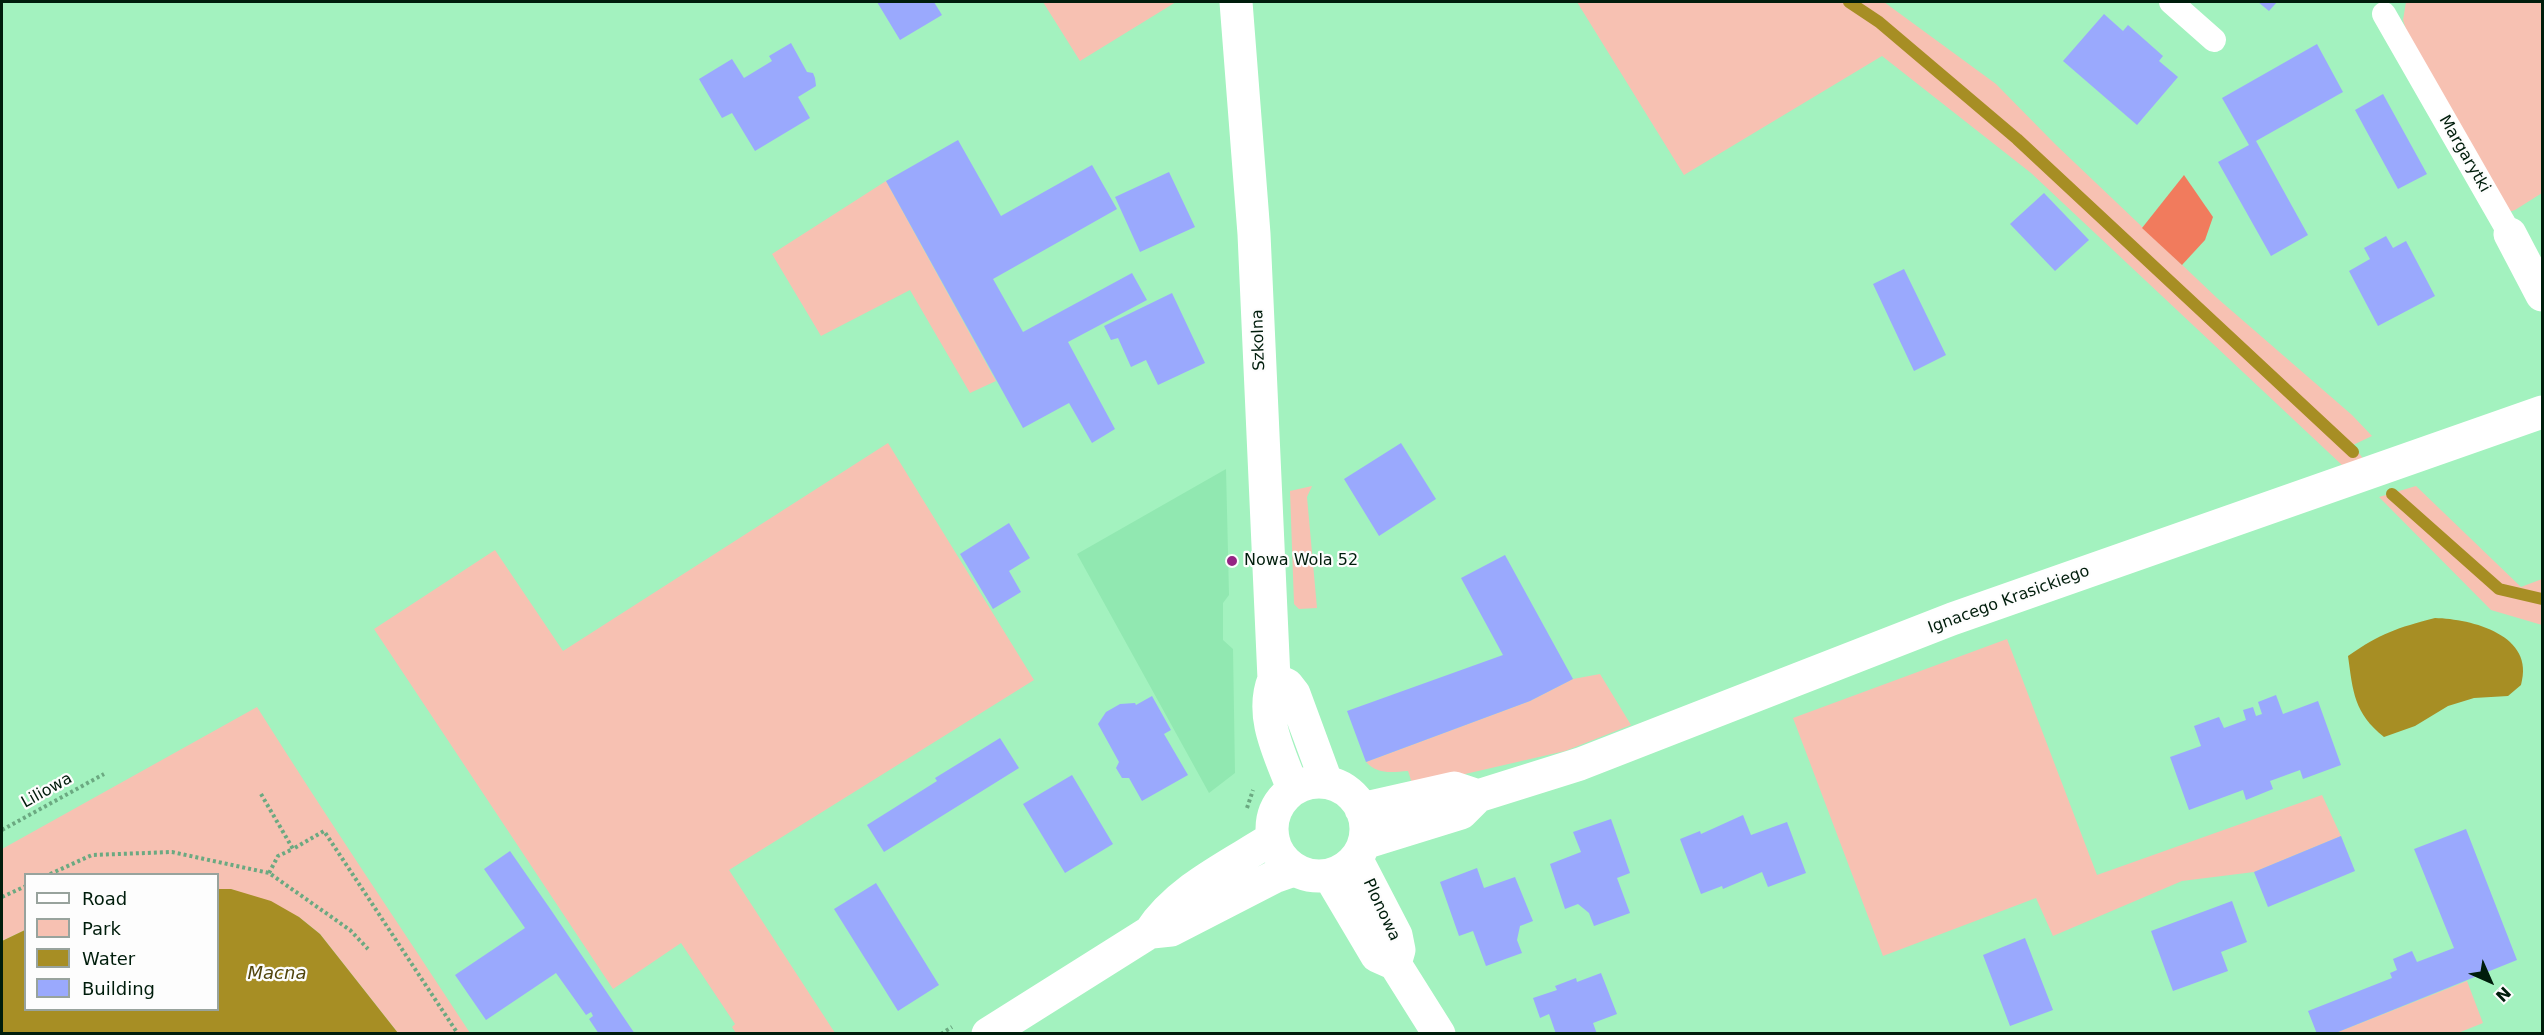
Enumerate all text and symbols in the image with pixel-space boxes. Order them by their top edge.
street label: Margarytki [2434,112,2494,196]
street label: Szkolna [1248,309,1270,371]
place label: Nowa Wola 52 [1244,551,1358,571]
marker: Nowa Wola 52 [1225,554,1239,568]
street label: Ignacego Krasickiego [1926,562,2092,638]
street label: Liliowa [18,769,76,813]
legend [24,873,219,1011]
street label: Plonowa [1358,876,1404,944]
text: Road [82,888,127,909]
text: Park [82,918,121,939]
text: Water [82,948,135,969]
north arrow [2460,951,2520,1011]
water label: Macna [248,963,306,985]
text: Building [82,978,155,999]
text: N [2492,983,2515,1006]

